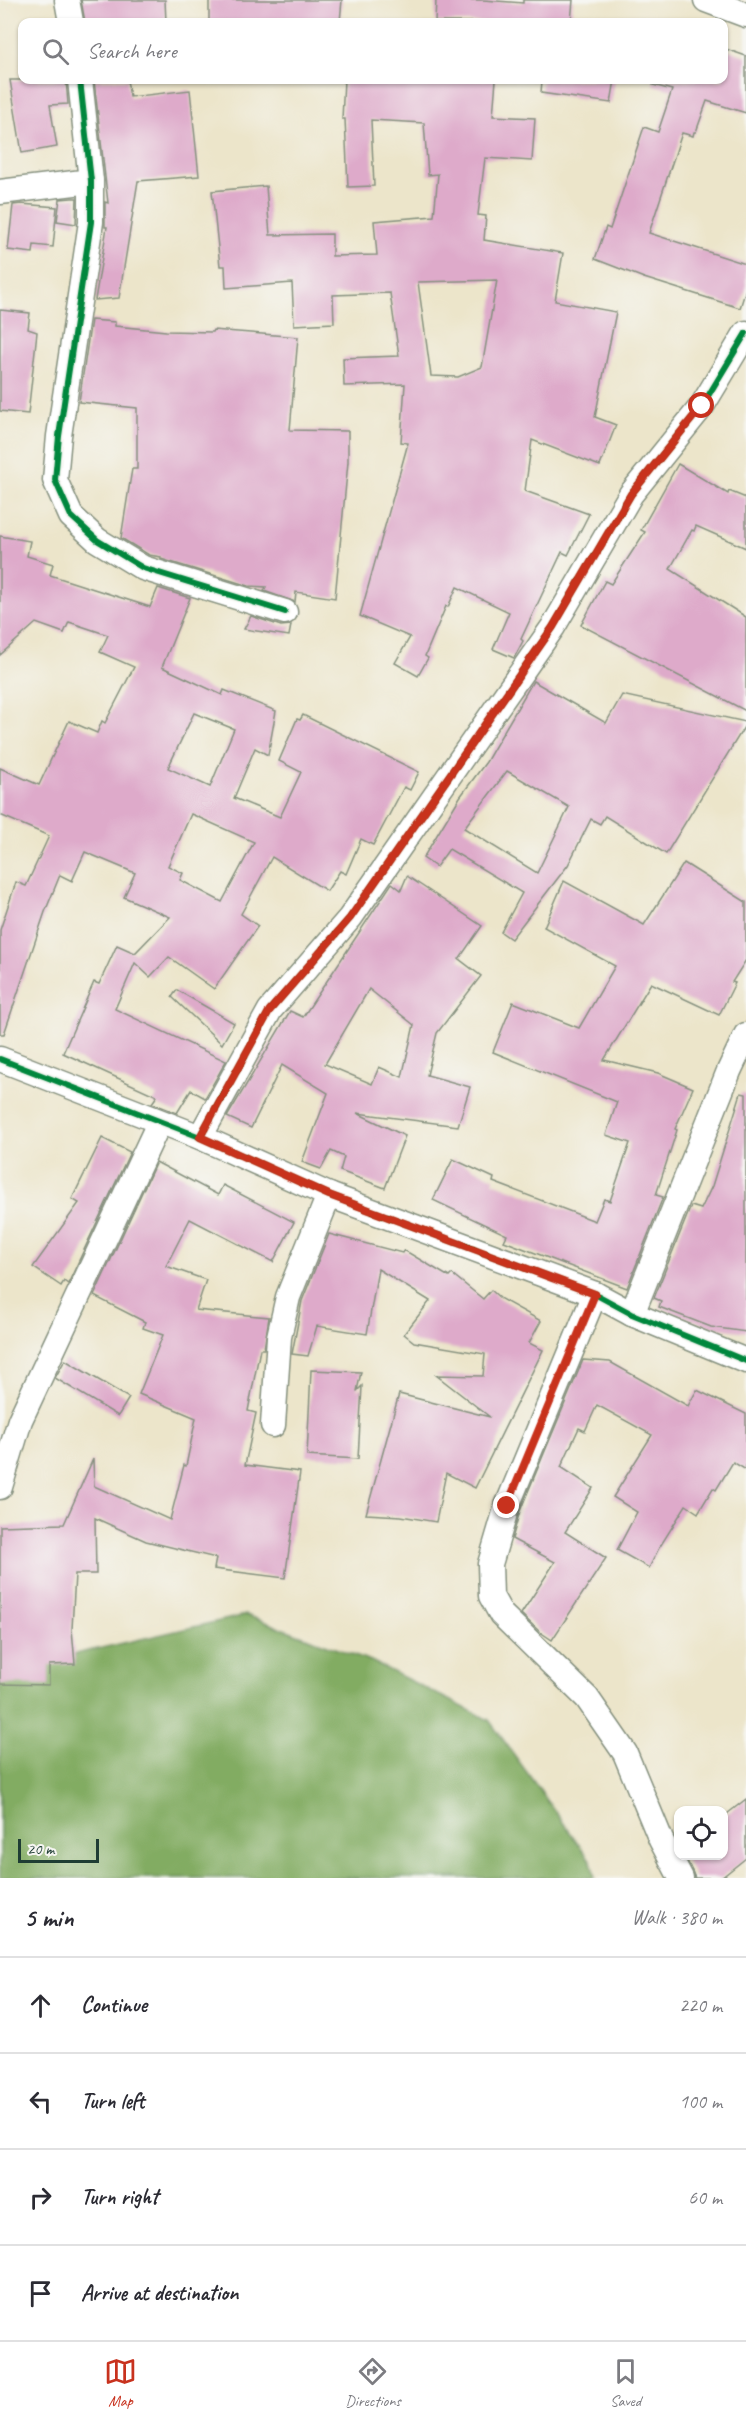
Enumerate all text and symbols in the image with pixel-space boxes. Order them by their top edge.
search box [18,18,728,84]
icon: search [39,35,72,68]
text: Search here [87,37,177,65]
route start [688,392,714,418]
route end [493,1492,519,1518]
map controls [674,1806,728,1860]
button: locate [674,1806,728,1860]
scale bar [18,1836,99,1864]
text: 20 m [27,1839,54,1859]
text: 5 min [24,1901,73,1934]
text: Walk · 380 m [632,1905,722,1930]
icon: ahead [24,1989,57,2022]
text: Continue [81,1991,147,2019]
text: 220 m [679,1993,722,2018]
icon: left [24,2085,57,2118]
text: Turn left [81,2087,145,2115]
text: 100 m [679,2089,722,2114]
icon: right [24,2181,57,2214]
text: Turn right [81,2183,158,2211]
text: 60 m [688,2185,722,2210]
icon: arrive [24,2277,57,2310]
text: Arrive at destination [81,2279,238,2307]
tab: Map [104,2355,137,2411]
tab: Directions [345,2355,401,2411]
tab: Saved [609,2355,642,2411]

